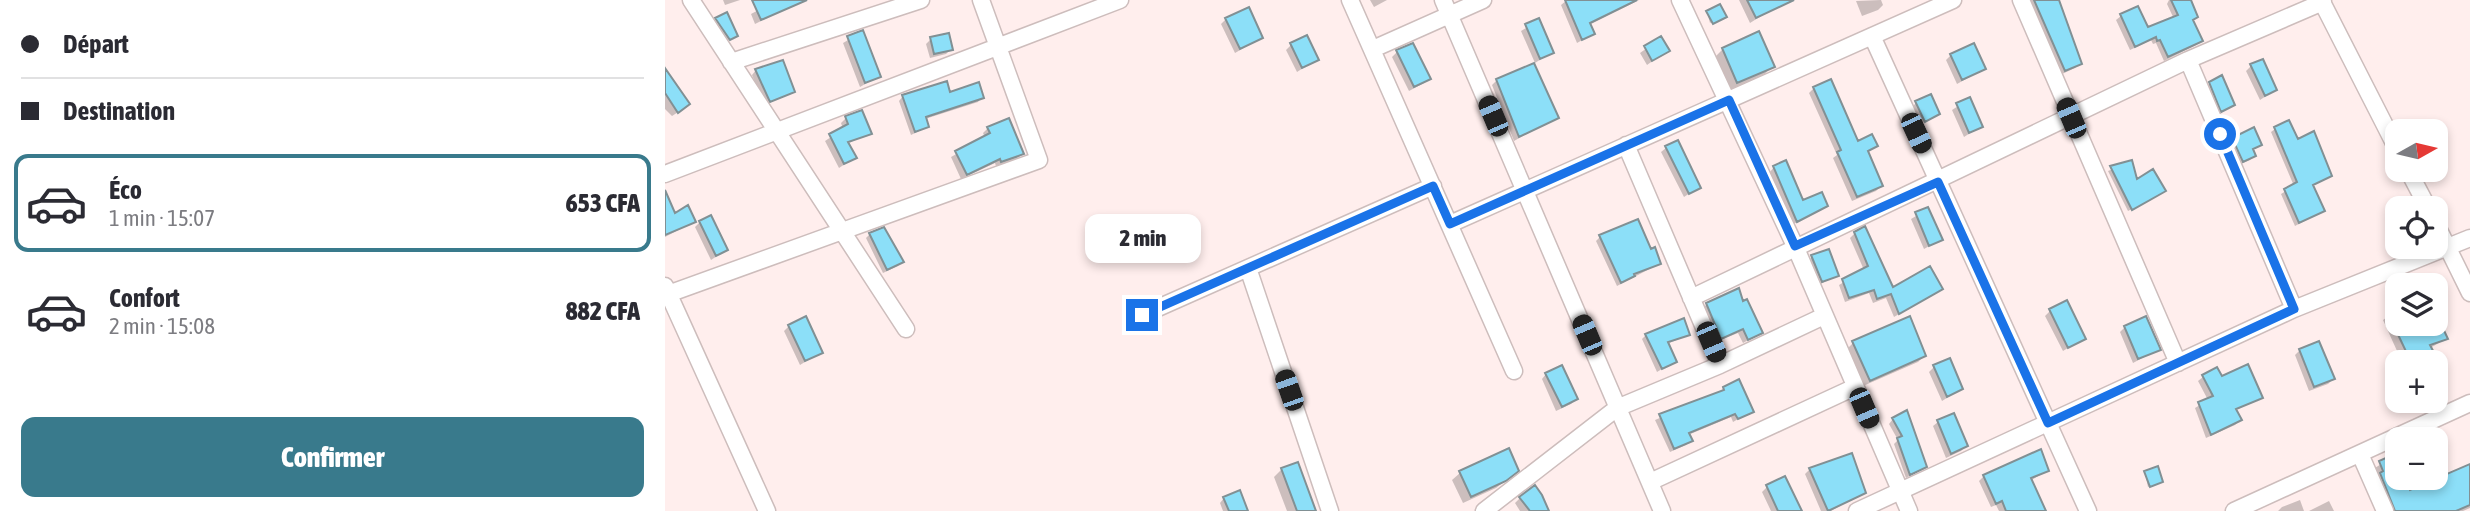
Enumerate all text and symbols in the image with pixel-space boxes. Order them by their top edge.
text: Départ [63,29,129,59]
car [1476,93,1511,139]
car [2054,95,2089,141]
text: Destination [63,96,175,126]
car [1898,110,1935,156]
route start [2204,118,2236,150]
north arrow [2385,119,2448,182]
map controls [2385,119,2448,490]
icon: car [25,172,88,235]
text: Éco [109,175,142,205]
text: 653 CFA [565,188,640,218]
button: locate [2385,196,2448,259]
text: 1 min · 15:07 [109,205,215,231]
callout: 2 min [1084,214,1200,262]
text: 2 min [1120,225,1166,251]
button: layers [2385,273,2448,336]
icon: car [25,280,88,343]
text: Confort [109,283,180,313]
text: 882 CFA [565,296,640,326]
route end [1126,299,1158,331]
car [1570,312,1605,358]
text: 2 min · 15:08 [109,313,215,339]
car [1694,319,1729,365]
button: + [2385,350,2448,413]
car [1273,367,1306,413]
car [1847,385,1882,431]
button: Confirmer [21,417,644,497]
button: − [2385,427,2448,490]

